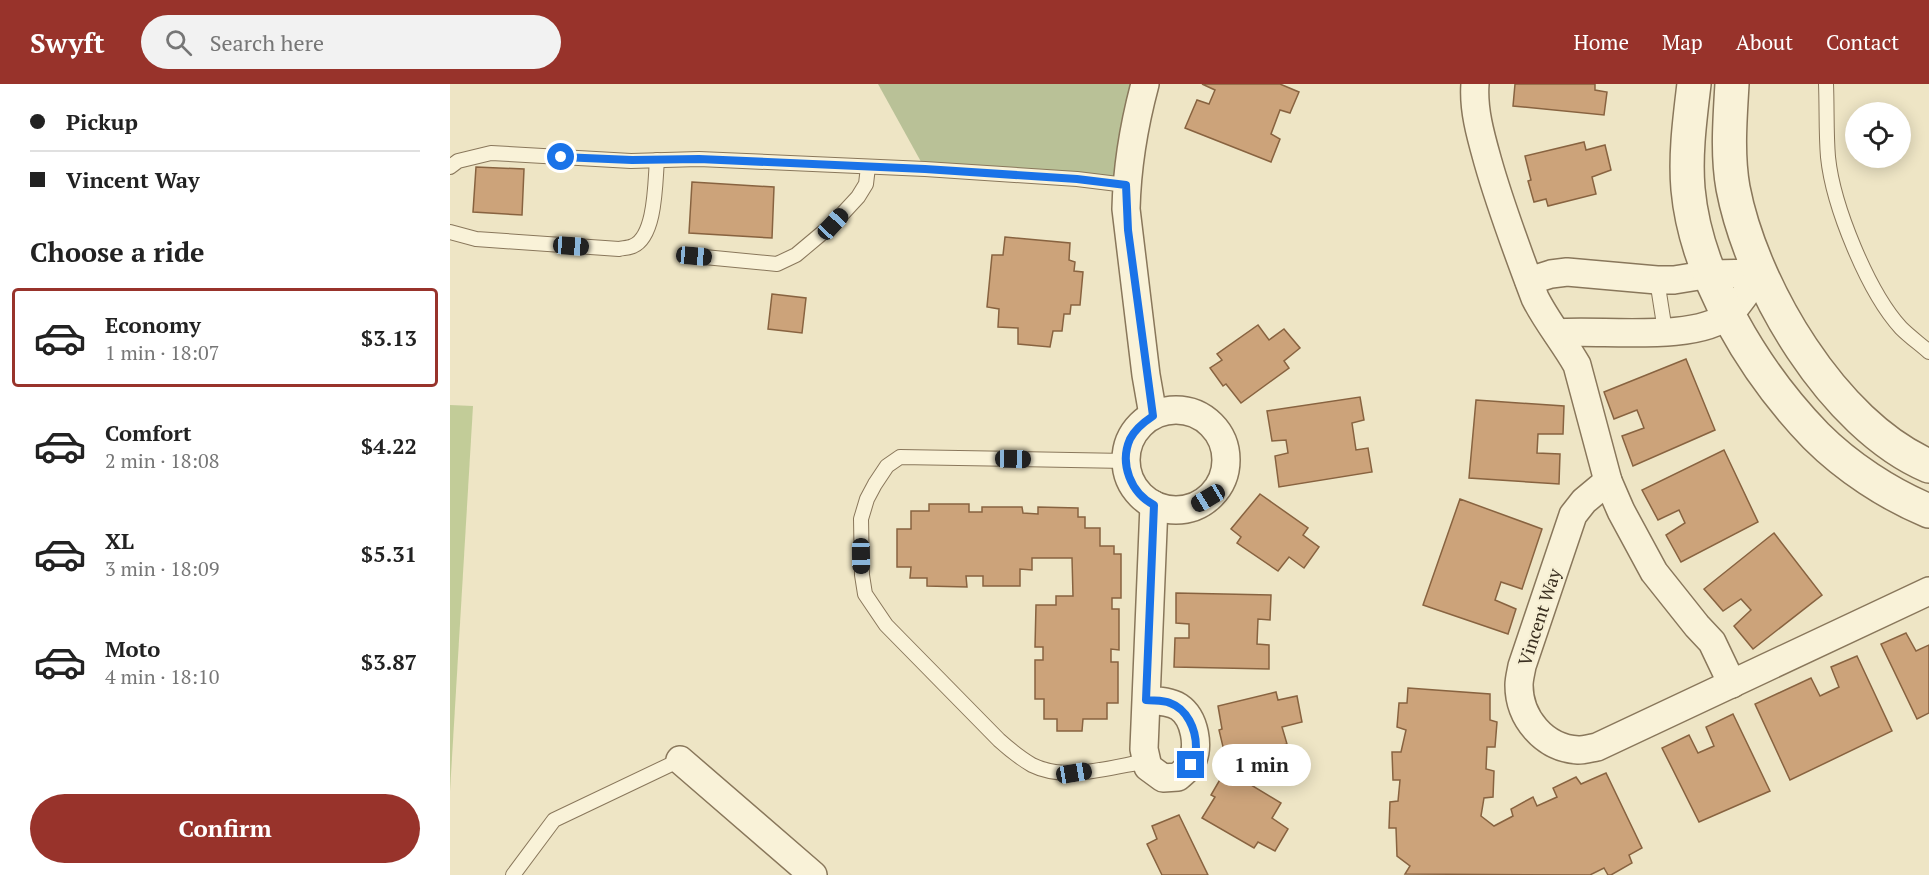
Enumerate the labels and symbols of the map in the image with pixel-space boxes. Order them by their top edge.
route start [547,143,574,170]
car [814,205,852,243]
car [552,236,590,256]
car [675,245,713,267]
car [995,450,1031,468]
car [1188,481,1228,515]
car [852,538,870,574]
street label: Vincent Way [1512,564,1566,669]
callout: 1 min [1212,744,1311,786]
route end [1177,751,1204,778]
car [1055,761,1093,785]

